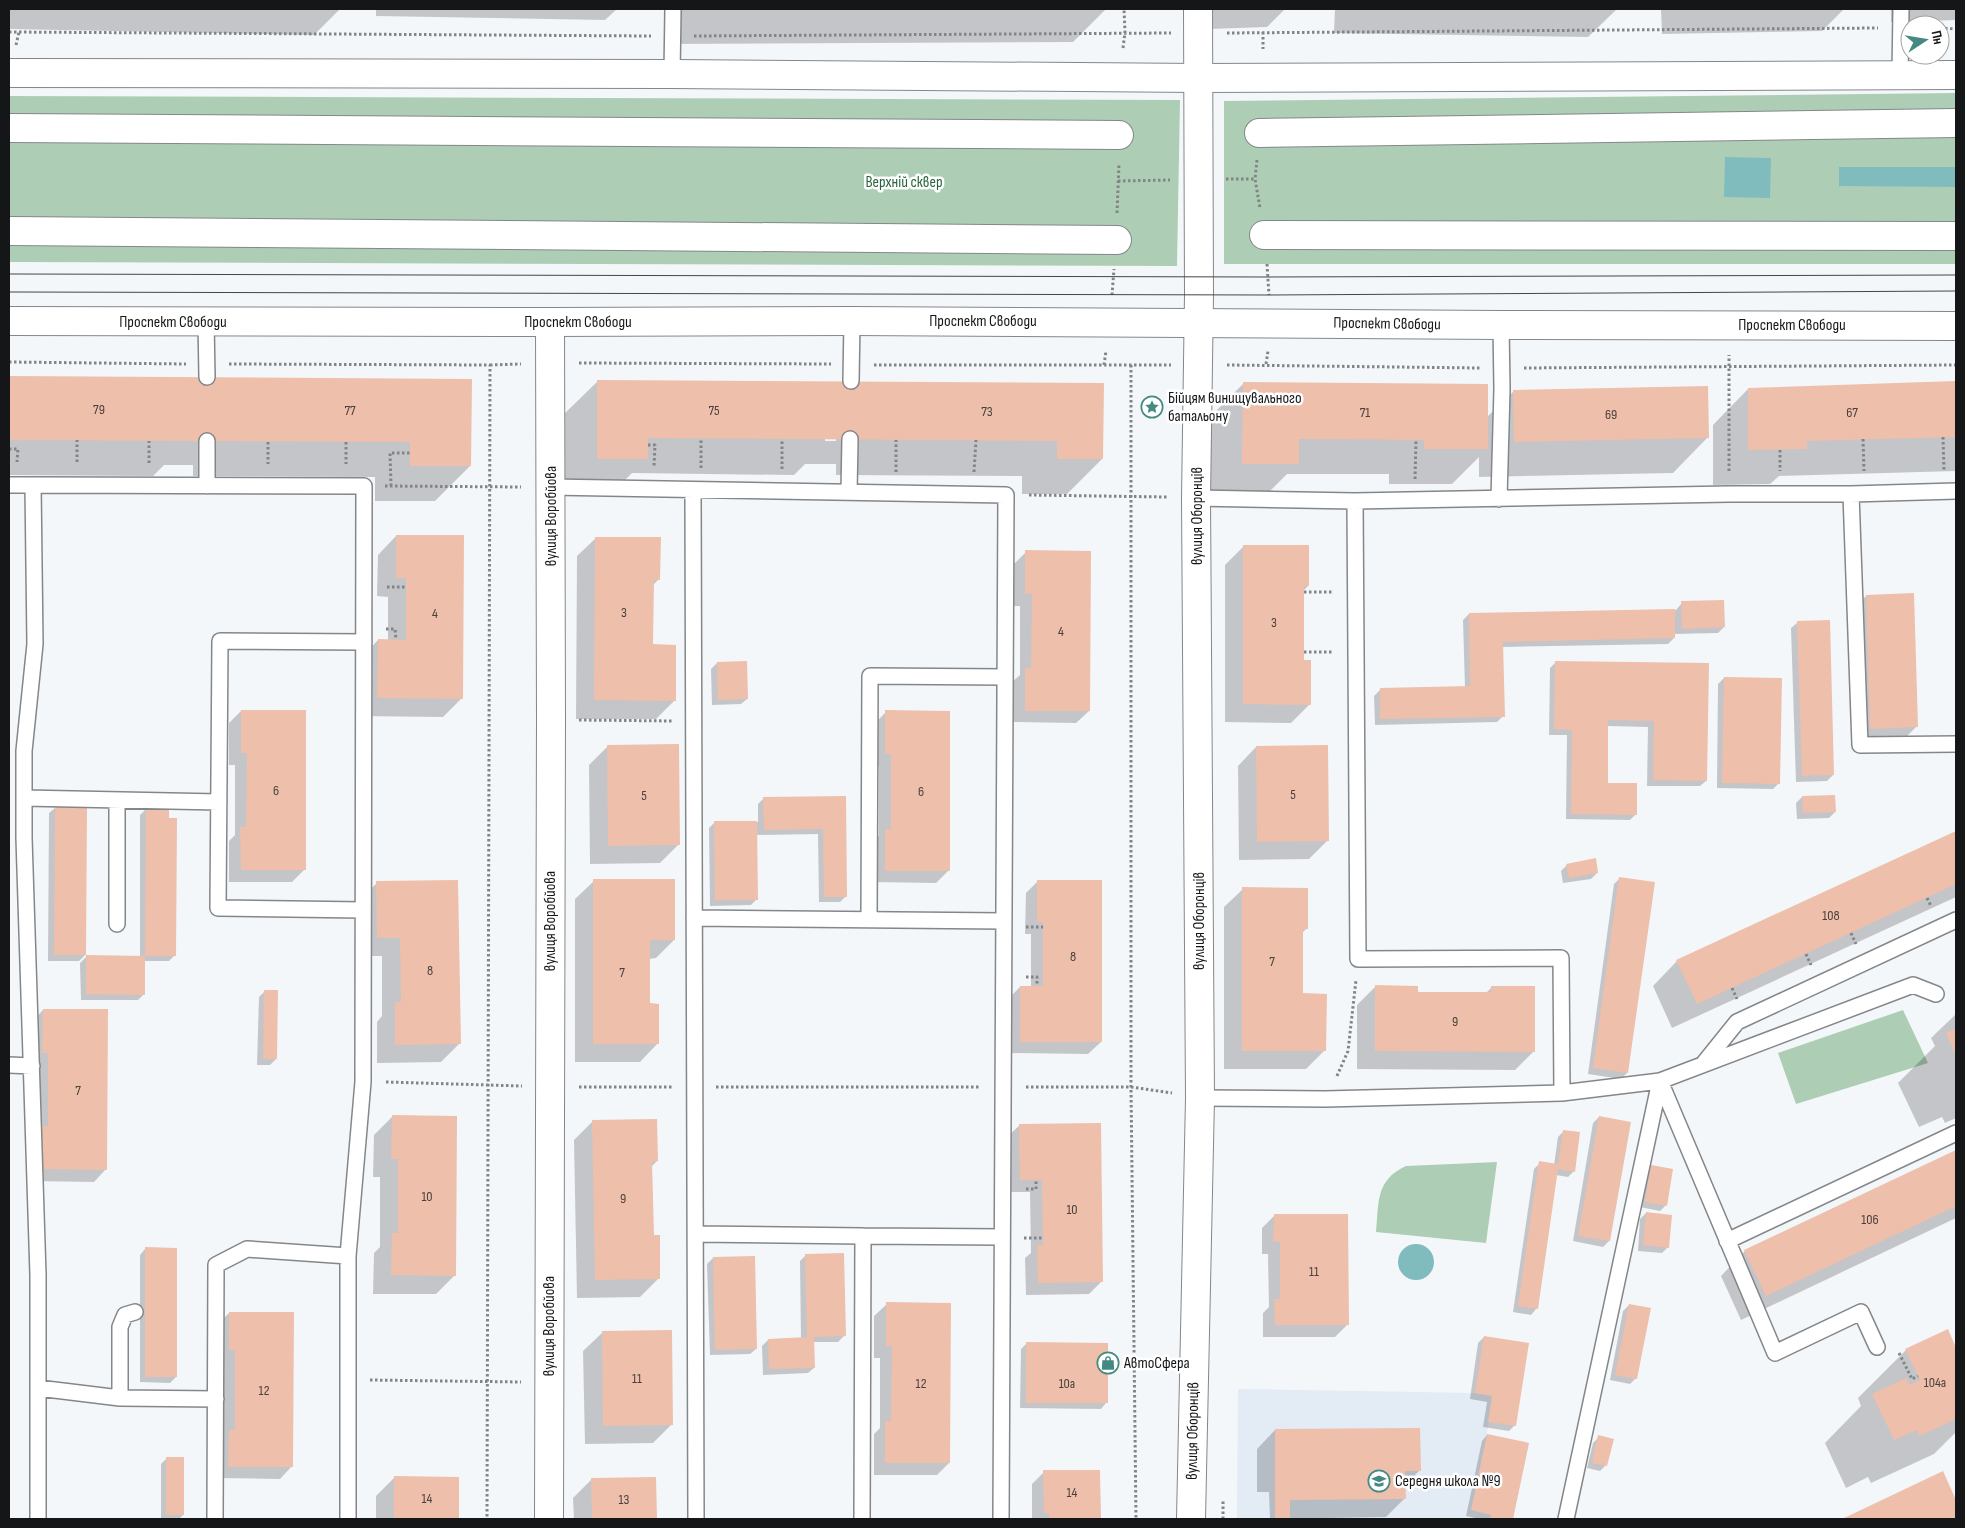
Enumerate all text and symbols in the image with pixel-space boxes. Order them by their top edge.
north arrow [1900,15,1950,65]
text: Пн [1928,29,1947,46]
park label: Верхній сквер [865,173,943,192]
street label: Проспект Свободи [929,312,1037,331]
street label: Проспект Свободи [119,313,227,332]
street label: Проспект Свободи [524,313,632,332]
street label: Проспект Свободи [1333,314,1441,334]
street label: Проспект Свободи [1738,316,1846,335]
place label: Бійцям винищувального батальону [1168,389,1302,426]
place icon: Бійцям винищувального батальону [1140,395,1164,419]
house number: 79 [93,401,105,418]
house number: 77 [344,402,356,419]
house number: 75 [708,402,720,419]
house number: 73 [981,403,993,420]
house number: 71 [1360,404,1370,421]
house number: 67 [1846,404,1858,421]
house number: 69 [1605,406,1617,423]
street label: вулиця Воробйова [542,466,561,566]
street label: вулиця Оборонців [1188,467,1207,565]
house number: 3 [621,604,627,621]
house number: 4 [432,605,438,622]
house number: 3 [1271,614,1277,631]
house number: 4 [1058,623,1064,640]
house number: 6 [273,782,279,799]
house number: 6 [918,783,924,800]
house number: 5 [1290,786,1296,803]
house number: 5 [641,787,647,804]
street label: вулиця Воробйова [541,871,560,971]
street label: вулиця Оборонців [1190,872,1209,970]
house number: 108 [1822,907,1840,924]
house number: 8 [1070,948,1076,965]
house number: 7 [1269,953,1275,970]
house number: 8 [427,962,433,979]
house number: 7 [619,964,625,981]
house number: 9 [1452,1013,1458,1030]
house number: 7 [75,1082,81,1099]
house number: 10 [421,1188,433,1205]
house number: 9 [620,1190,626,1207]
house number: 10 [1066,1201,1078,1218]
house number: 106 [1861,1211,1879,1228]
house number: 11 [1309,1263,1319,1280]
street label: вулиця Воробйова [540,1276,559,1376]
shop icon: АвтоСфера [1096,1351,1120,1375]
place label: АвтоСфера [1123,1354,1190,1373]
house number: 11 [632,1370,642,1387]
house number: 104а [1924,1374,1946,1391]
house number: 12 [916,1375,927,1392]
house number: 10а [1059,1375,1075,1392]
house number: 12 [259,1382,270,1399]
street label: вулиця Оборонців [1183,1382,1203,1480]
school or university icon: Середня школа №9 [1367,1469,1391,1493]
place label: Середня школа №9 [1395,1472,1501,1491]
house number: 14 [1067,1484,1078,1501]
house number: 14 [422,1490,433,1507]
house number: 13 [619,1491,630,1508]

